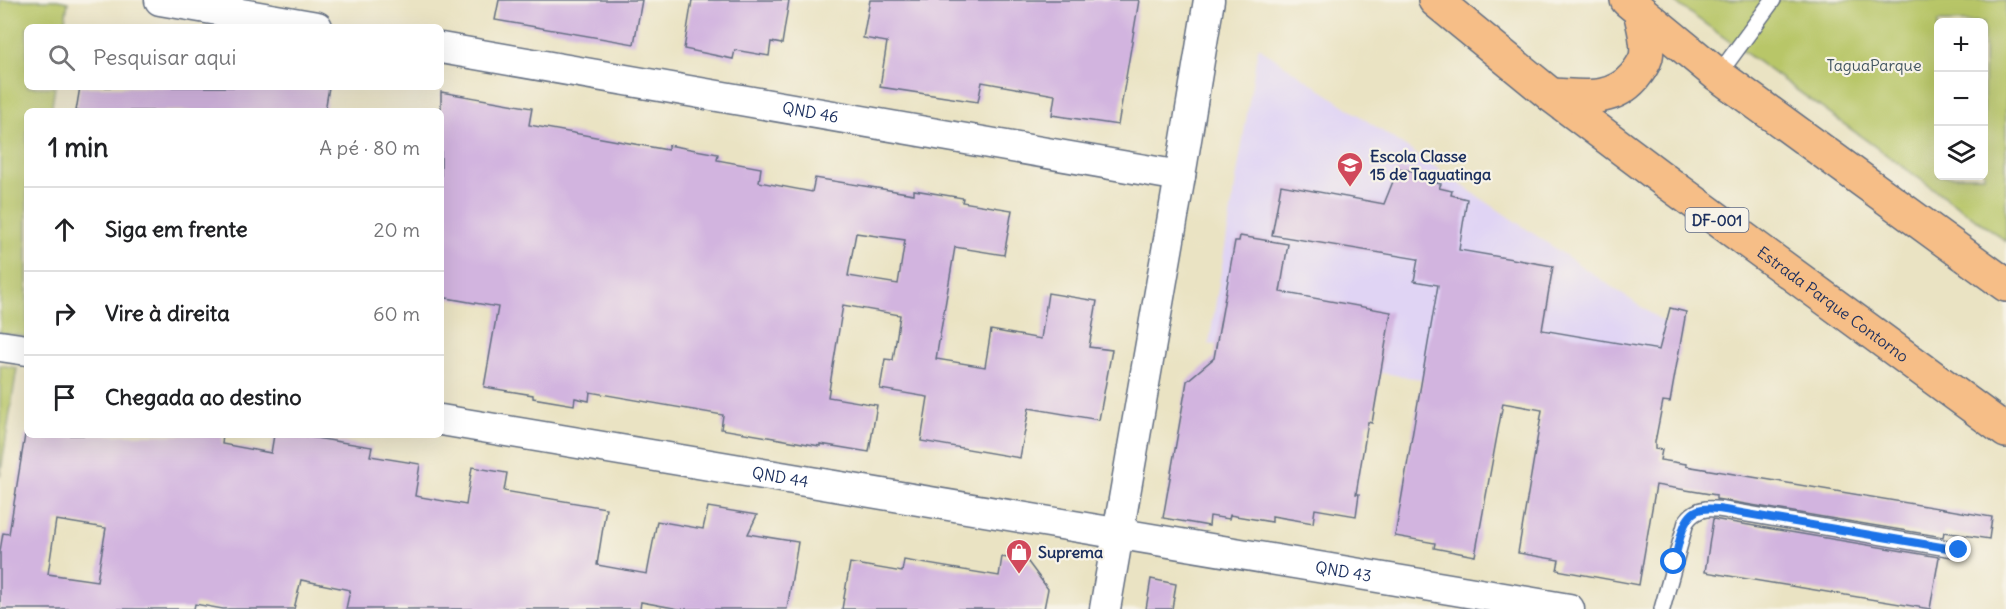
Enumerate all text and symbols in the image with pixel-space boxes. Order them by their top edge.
map controls [1934,18,1988,180]
button: + [1934,18,1988,72]
search box [24,24,444,90]
icon: search [45,41,78,74]
text: Pesquisar aqui [93,43,236,71]
park label: TaguaParque [1826,55,1922,75]
button: − [1934,72,1988,126]
street label: QND 46 [781,97,840,127]
button: layers [1934,126,1988,180]
text: 1 min [48,131,108,164]
text: A pé · 80 m [319,135,420,160]
place label: Escola Classe 15 de Taguatinga [1370,146,1491,185]
school or university icon: Escola Classe 15 de Taguatinga [1335,150,1365,188]
road number: DF-001 [1686,208,1748,232]
icon: ahead [48,213,81,246]
text: Siga em frente [105,215,248,243]
text: 20 m [374,217,420,242]
street label: Estrada Parque Contorno [1753,242,1913,366]
icon: right [48,297,81,330]
text: Vire à direita [105,299,230,327]
text: 60 m [373,301,420,326]
icon: arrive [48,381,81,414]
text: Chegada ao destino [105,383,302,411]
street label: QND 44 [751,462,810,491]
route end [1945,536,1971,562]
shop icon: Suprema [1004,537,1034,575]
place label: Suprema [1038,542,1103,563]
route start [1660,548,1686,574]
street label: QND 43 [1314,557,1373,586]

